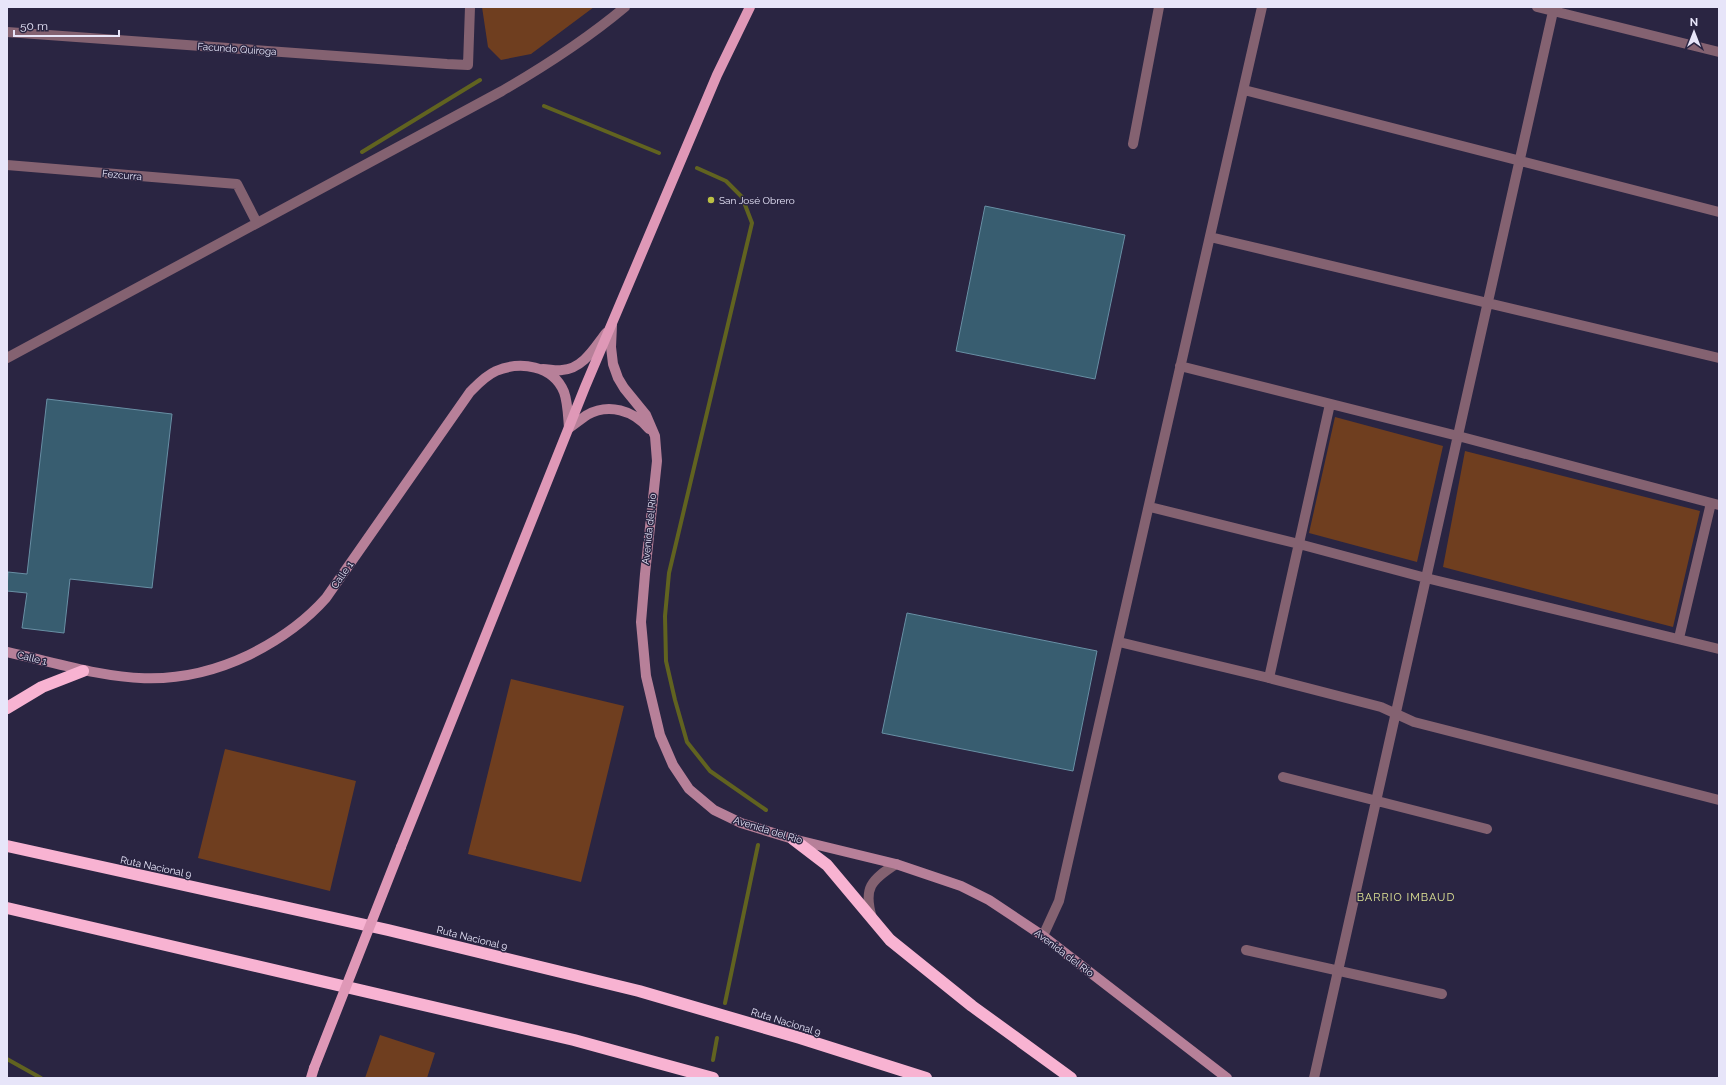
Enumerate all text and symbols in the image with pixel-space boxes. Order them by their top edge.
scale bar [14,12,119,38]
north arrow [1674,12,1714,52]
text: N [1690,16,1698,29]
text: 50 m [20,19,48,33]
street label: Facundo Quiroga [197,41,277,57]
street label: Fezcurra [102,168,142,182]
marker: San José Obrero [706,195,716,205]
place label: San José Obrero [719,195,795,206]
street label: Avenida del Rio [640,493,658,565]
street label: Calle 1 [329,559,356,591]
street label: Calle 1 [16,649,49,667]
street label: Avenida del Rio [732,814,804,846]
street label: Ruta Nacional 9 [119,854,193,880]
district label: BARRIO IMBAUD [1357,891,1455,904]
street label: Ruta Nacional 9 [435,924,509,952]
street label: Avenida del Rio [1032,927,1096,979]
street label: Ruta Nacional 9 [750,1006,822,1038]

